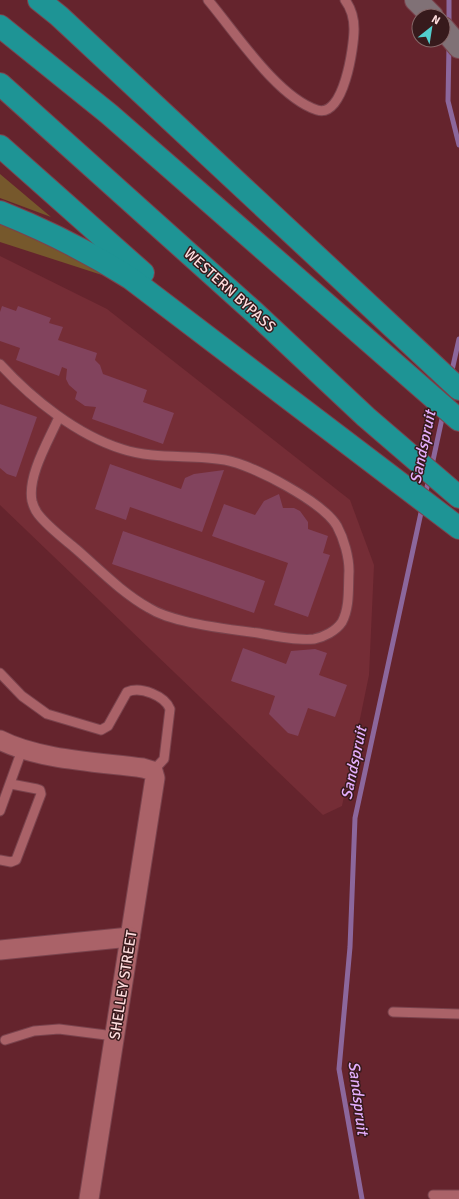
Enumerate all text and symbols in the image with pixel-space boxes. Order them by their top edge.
north arrow [411,8,451,48]
text: N [429,12,442,27]
street label: WESTERN BYPASS [180,244,280,336]
water label: Sandspruit [405,407,441,486]
water label: Sandspruit [336,723,372,802]
street label: SHELLEY STREET [105,929,141,1041]
water label: Sandspruit [344,1060,373,1139]

